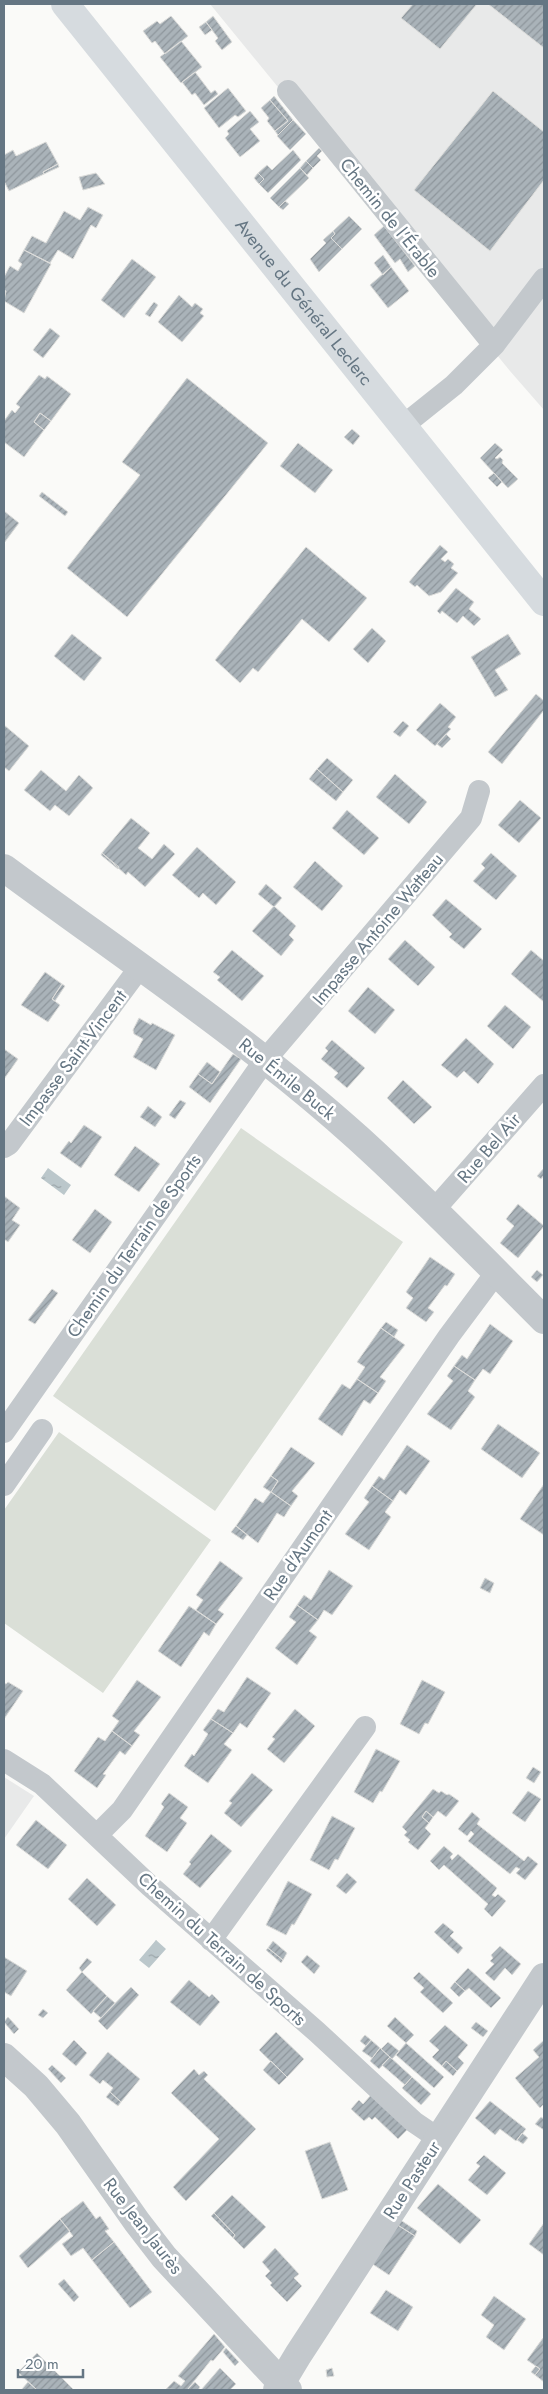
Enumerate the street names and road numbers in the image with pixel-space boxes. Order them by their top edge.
street label: Chemin de l'Érable [334,153,446,283]
street label: Avenue du Général Leclerc [229,213,379,391]
street label: Impasse Antoine Watteau [306,847,450,1011]
street label: Impasse Saint-Vincent [13,984,133,1132]
street label: Rue Émile Buck [233,1032,341,1126]
street label: Rue Bel Air [451,1106,527,1189]
street label: Chemin du Terrain de Sports [61,1149,207,1343]
street label: Rue d'Aumont [257,1504,339,1606]
street label: Chemin du Terrain de Sports [132,1866,312,2032]
street label: Rue Pasteur [377,2135,447,2224]
street label: Rue Jean Jaurès [97,2172,189,2280]

